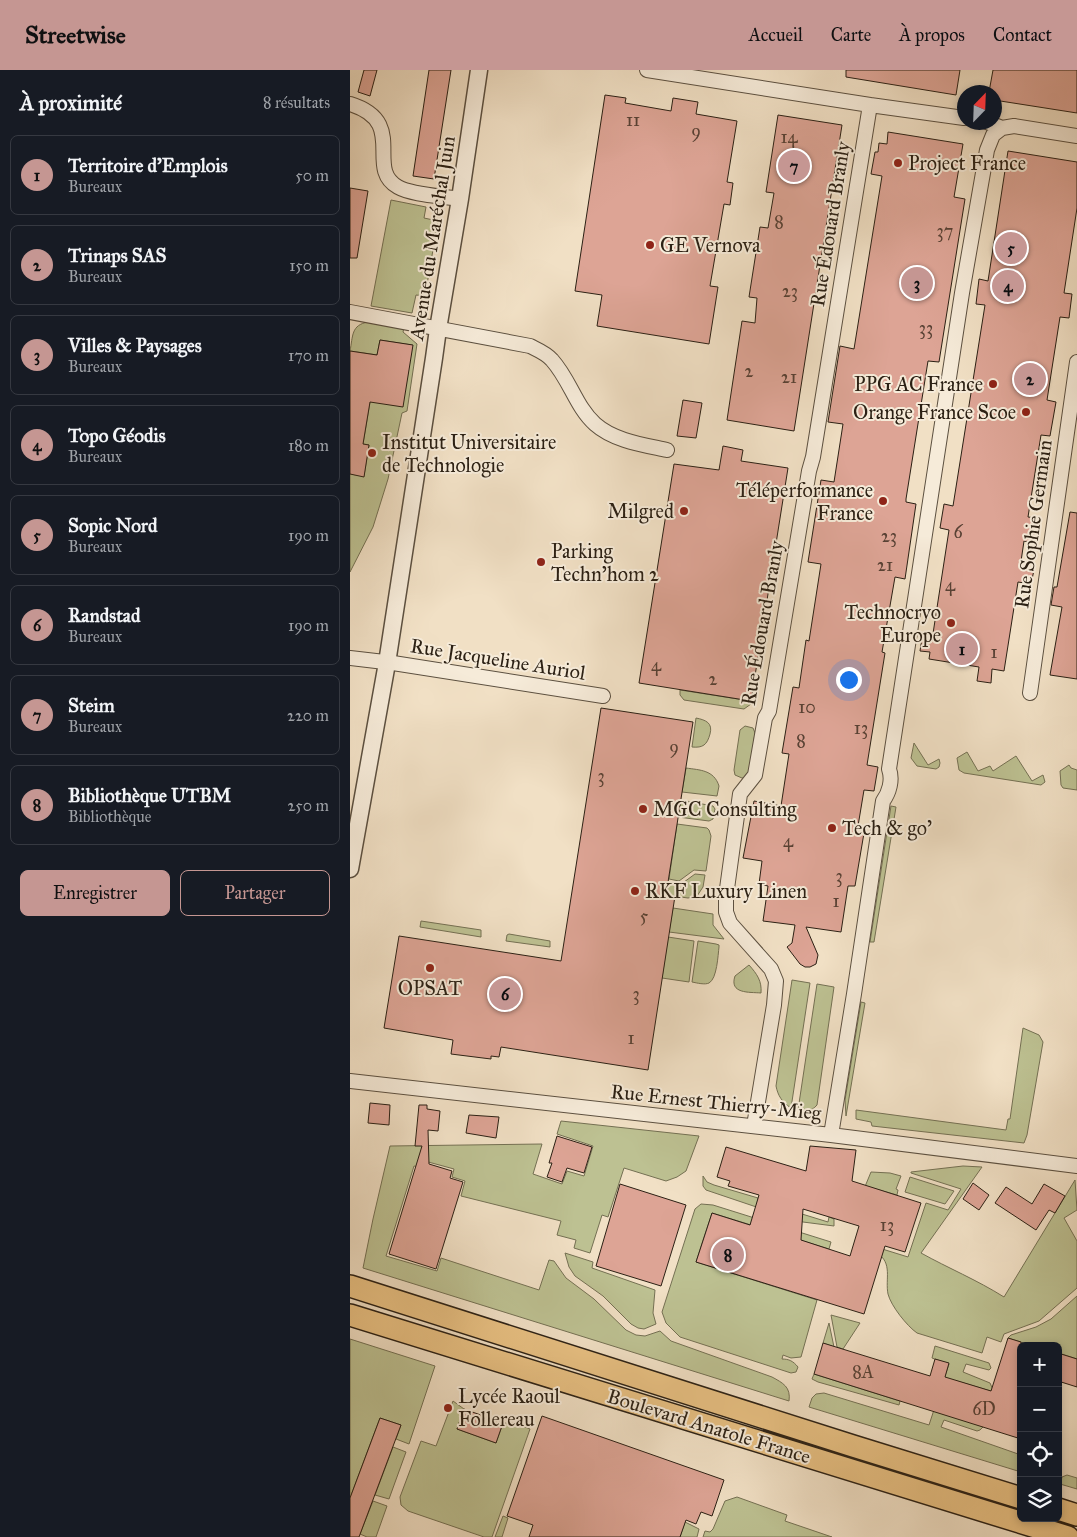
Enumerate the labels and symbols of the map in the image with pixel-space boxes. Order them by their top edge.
north arrow [957,85,1002,130]
house number: 11 [626,109,640,131]
house number: 9 [691,120,701,142]
house number: 14 [780,126,799,148]
street label: Avenue du Maréchal Juin [404,134,461,343]
street label: Rue Édouard Branly [803,139,855,308]
pin: 7 [778,147,810,185]
place label: Project France [908,151,1026,175]
marker: Project France [892,157,904,169]
house number: 8 [774,211,784,233]
house number: 37 [937,220,953,242]
pin: 5 [995,229,1027,267]
place label: GE Vernova [660,233,761,257]
marker: GE Vernova [644,239,656,251]
pin: 3 [901,264,933,302]
pin: 4 [992,267,1024,305]
house number: 23 [782,280,798,302]
house number: 33 [919,317,933,339]
house number: 2 [745,360,754,382]
pin: 2 [1014,360,1046,398]
house number: 21 [781,366,797,388]
place label: PPG AC France [854,372,983,396]
marker: PPG AC France [987,378,999,390]
place label: Orange France Scoe [853,400,1016,425]
marker: Orange France Scoe [1020,406,1032,418]
place label: Institut Universitaire de Technologie [382,430,556,478]
street label: Rue Sophie Germain [1009,438,1057,610]
marker: Institut Universitaire de Technologie [366,447,378,459]
place label: Téléperformance France [736,478,873,525]
marker: Téléperformance France [877,495,889,507]
place label: Milgred [607,499,674,524]
marker: Milgred [678,505,690,517]
house number: 6 [953,521,963,543]
house number: 23 [881,525,897,547]
street label: Rue Édouard Branly [734,538,788,707]
place label: Parking Techn'hom 2 [551,539,659,586]
house number: 21 [877,554,893,576]
marker: Parking Techn'hom 2 [535,556,547,568]
house number: 4 [945,574,956,596]
place label: Technocryo Europe [845,600,941,647]
marker: Technocryo Europe [945,617,957,629]
pin: 1 [946,630,978,668]
street label: Rue Jacqueline Auriol [409,633,588,686]
house number: 1 [990,641,998,663]
house number: 4 [651,654,662,676]
your location [836,667,862,693]
house number: 2 [709,668,718,690]
house number: 10 [798,696,816,718]
house number: 13 [854,717,868,739]
house number: 8 [796,730,806,752]
house number: 9 [669,736,679,758]
house number: 3 [597,765,605,787]
place label: MGC Consulting [653,797,797,822]
marker: MGC Consulting [637,803,649,815]
place label: Tech & go' [842,816,932,841]
marker: Tech & go' [826,822,838,834]
house number: 4 [783,830,794,852]
house number: 3 [835,865,843,887]
place label: RKF Luxury Linen [645,879,807,903]
marker: RKF Luxury Linen [629,885,641,897]
house number: 1 [832,890,840,912]
house number: 5 [640,905,649,927]
marker: OPSAT [424,962,436,974]
pin: 6 [489,975,521,1013]
place label: OPSAT [398,976,463,1000]
house number: 3 [632,983,640,1005]
house number: 1 [627,1027,635,1049]
street label: Rue Ernest Thierry-Mieg [609,1079,823,1126]
house number: 13 [880,1214,894,1236]
pin: 8 [712,1236,744,1274]
house number: 8A [852,1361,874,1383]
place label: Lycée Raoul Follereau [458,1384,561,1431]
street label: Boulevard Anatole France [604,1384,814,1468]
house number: 6D [972,1398,996,1420]
marker: Lycée Raoul Follereau [442,1402,454,1414]

